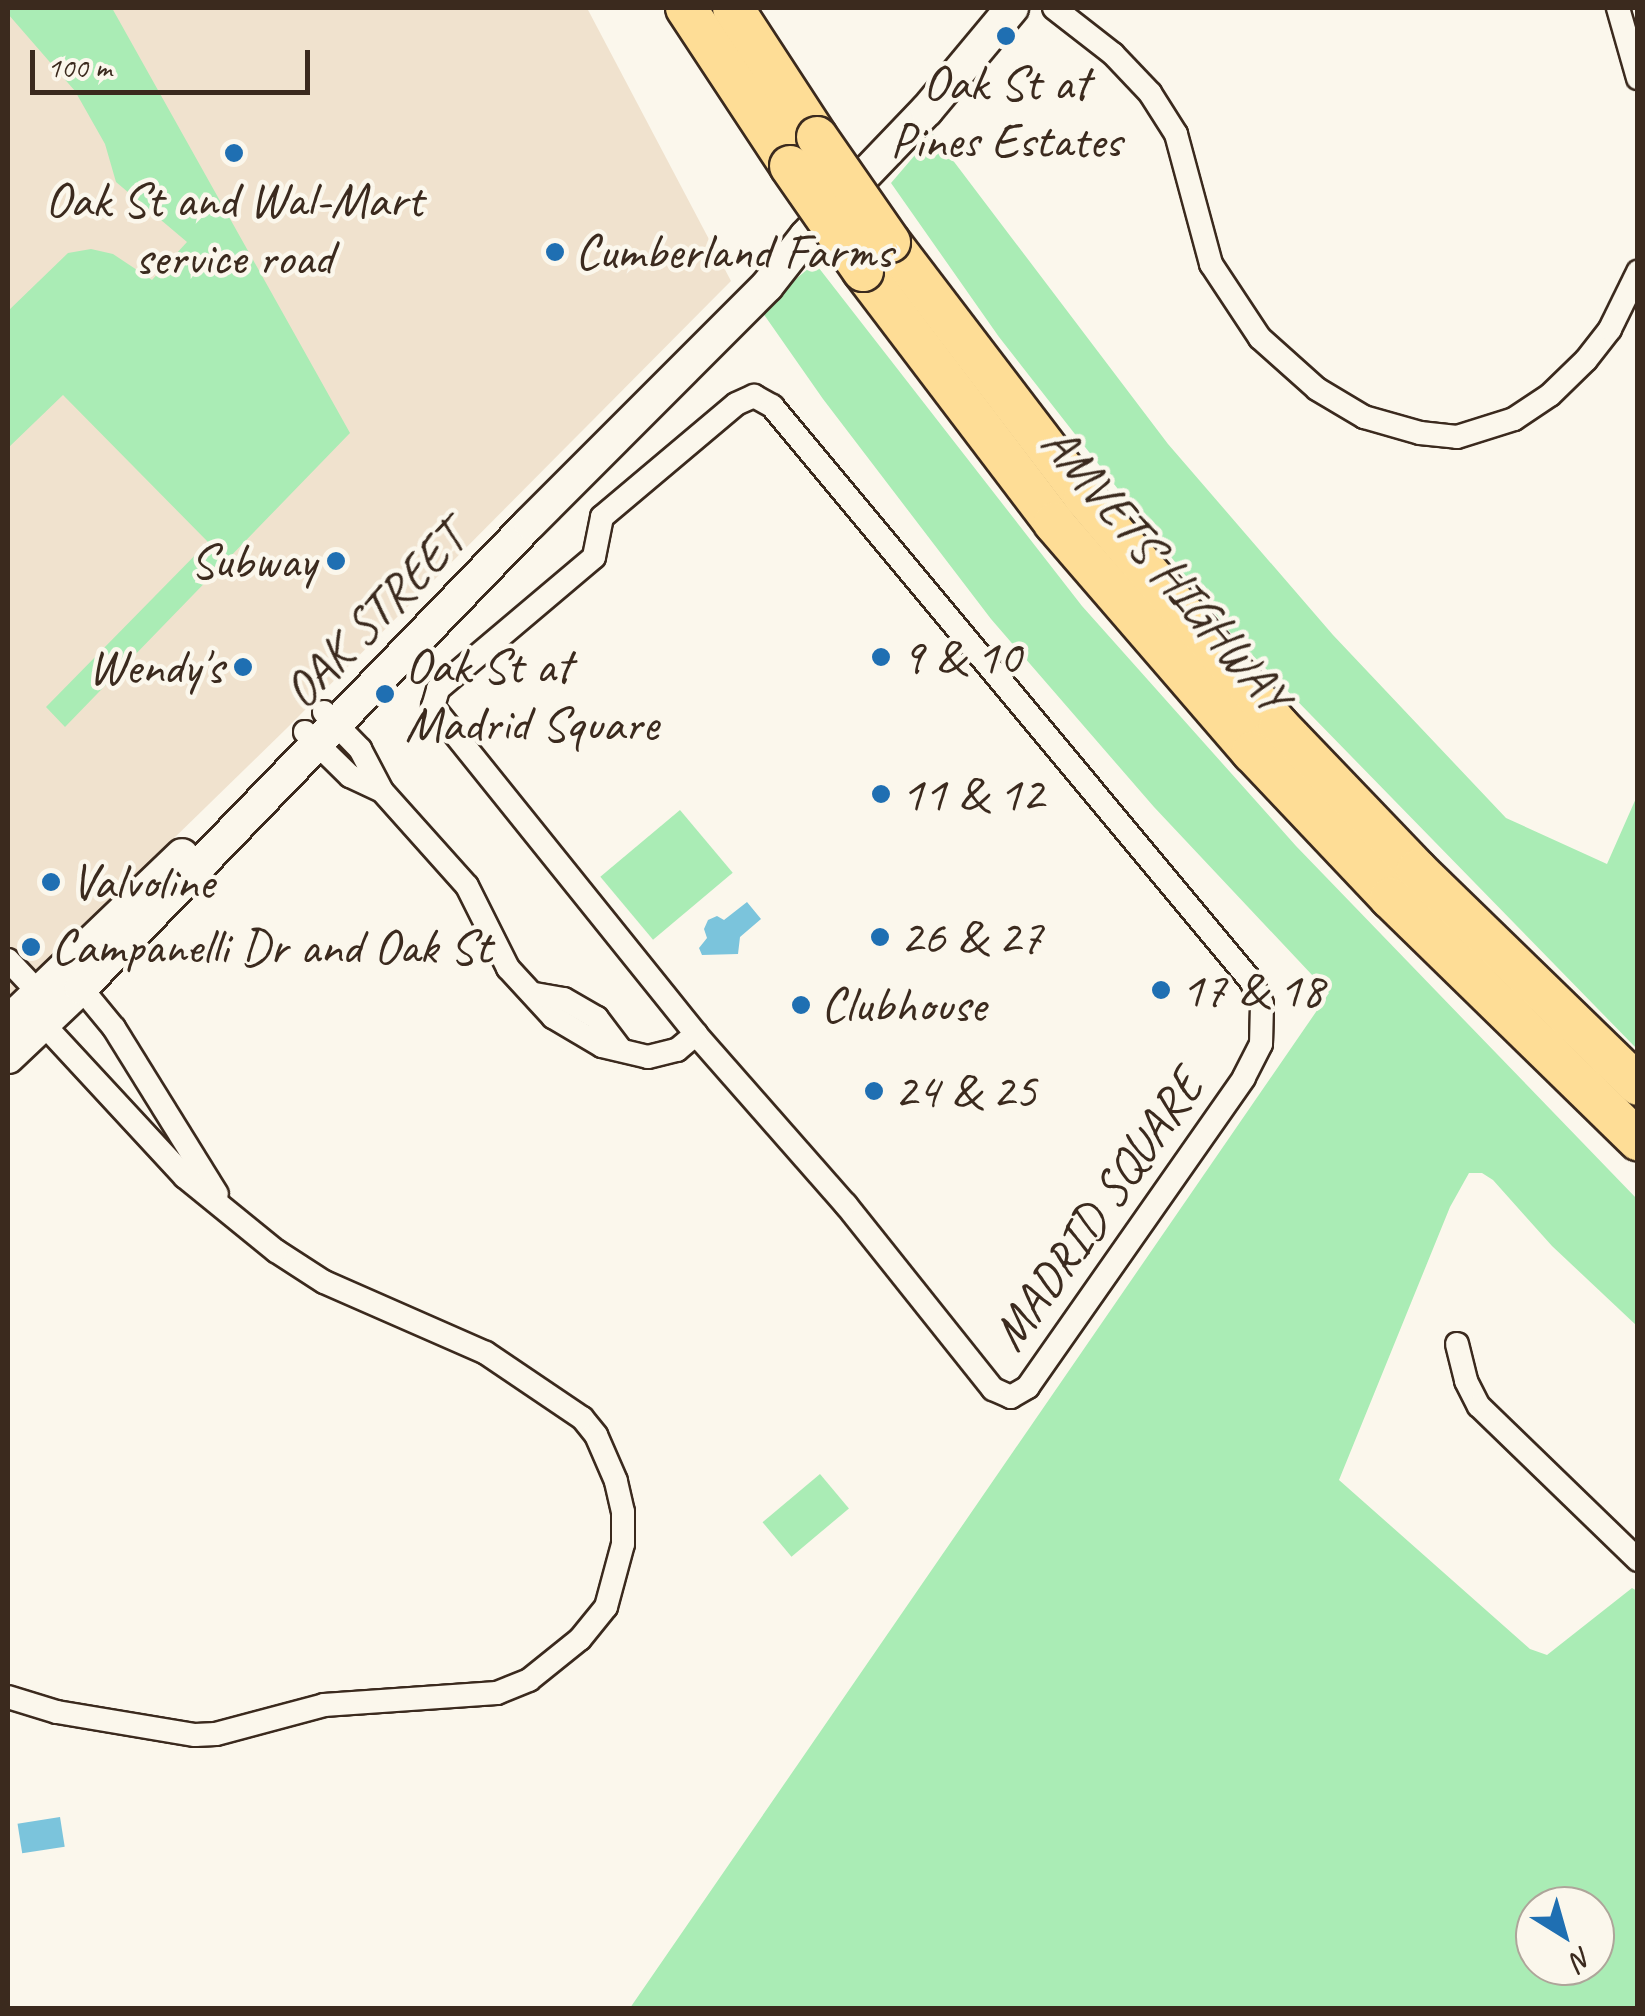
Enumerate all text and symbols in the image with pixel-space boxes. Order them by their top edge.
marker: Oak St at Pines Estates [995,25,1017,47]
scale bar [35,30,315,92]
text: 100 m [47,48,112,86]
place label: Oak St at Pines Estates [890,52,1122,170]
marker: Oak St and Wal-Mart service road [223,142,245,164]
place label: Oak St and Wal-Mart service road [43,169,425,286]
place label: Cumberland Farms [575,222,892,282]
marker: Cumberland Farms [544,241,566,263]
street label: AMVETS HIGHWAY [1029,413,1303,725]
street label: OAK STREET [271,510,477,720]
place label: Subway [190,531,316,591]
marker: Subway [325,550,347,572]
place label: 9 & 10 [901,627,1021,687]
place label: Oak St at Madrid Square [405,635,656,752]
place label: Wendy's [88,637,223,697]
marker: 9 & 10 [870,646,892,668]
marker: Wendy's [232,656,254,678]
marker: Oak St at Madrid Square [374,683,396,705]
place label: 11 & 12 [901,764,1043,824]
marker: 11 & 12 [870,783,892,805]
place label: Valvoline [71,852,214,912]
marker: Valvoline [40,871,62,893]
place label: 26 & 27 [900,907,1042,967]
place label: Campanelli Dr and Oak St [51,917,495,977]
marker: 26 & 27 [869,926,891,948]
marker: Campanelli Dr and Oak St [20,936,42,958]
place label: 17 & 18 [1181,960,1323,1020]
place label: Clubhouse [821,975,986,1035]
marker: 17 & 18 [1150,979,1172,1001]
marker: Clubhouse [790,994,812,1016]
street label: MADRID SQUARE [980,1060,1214,1360]
place label: 24 & 25 [894,1061,1036,1121]
marker: 24 & 25 [863,1080,885,1102]
north arrow [1515,1886,1615,1986]
text: N [1565,1940,1600,1978]

